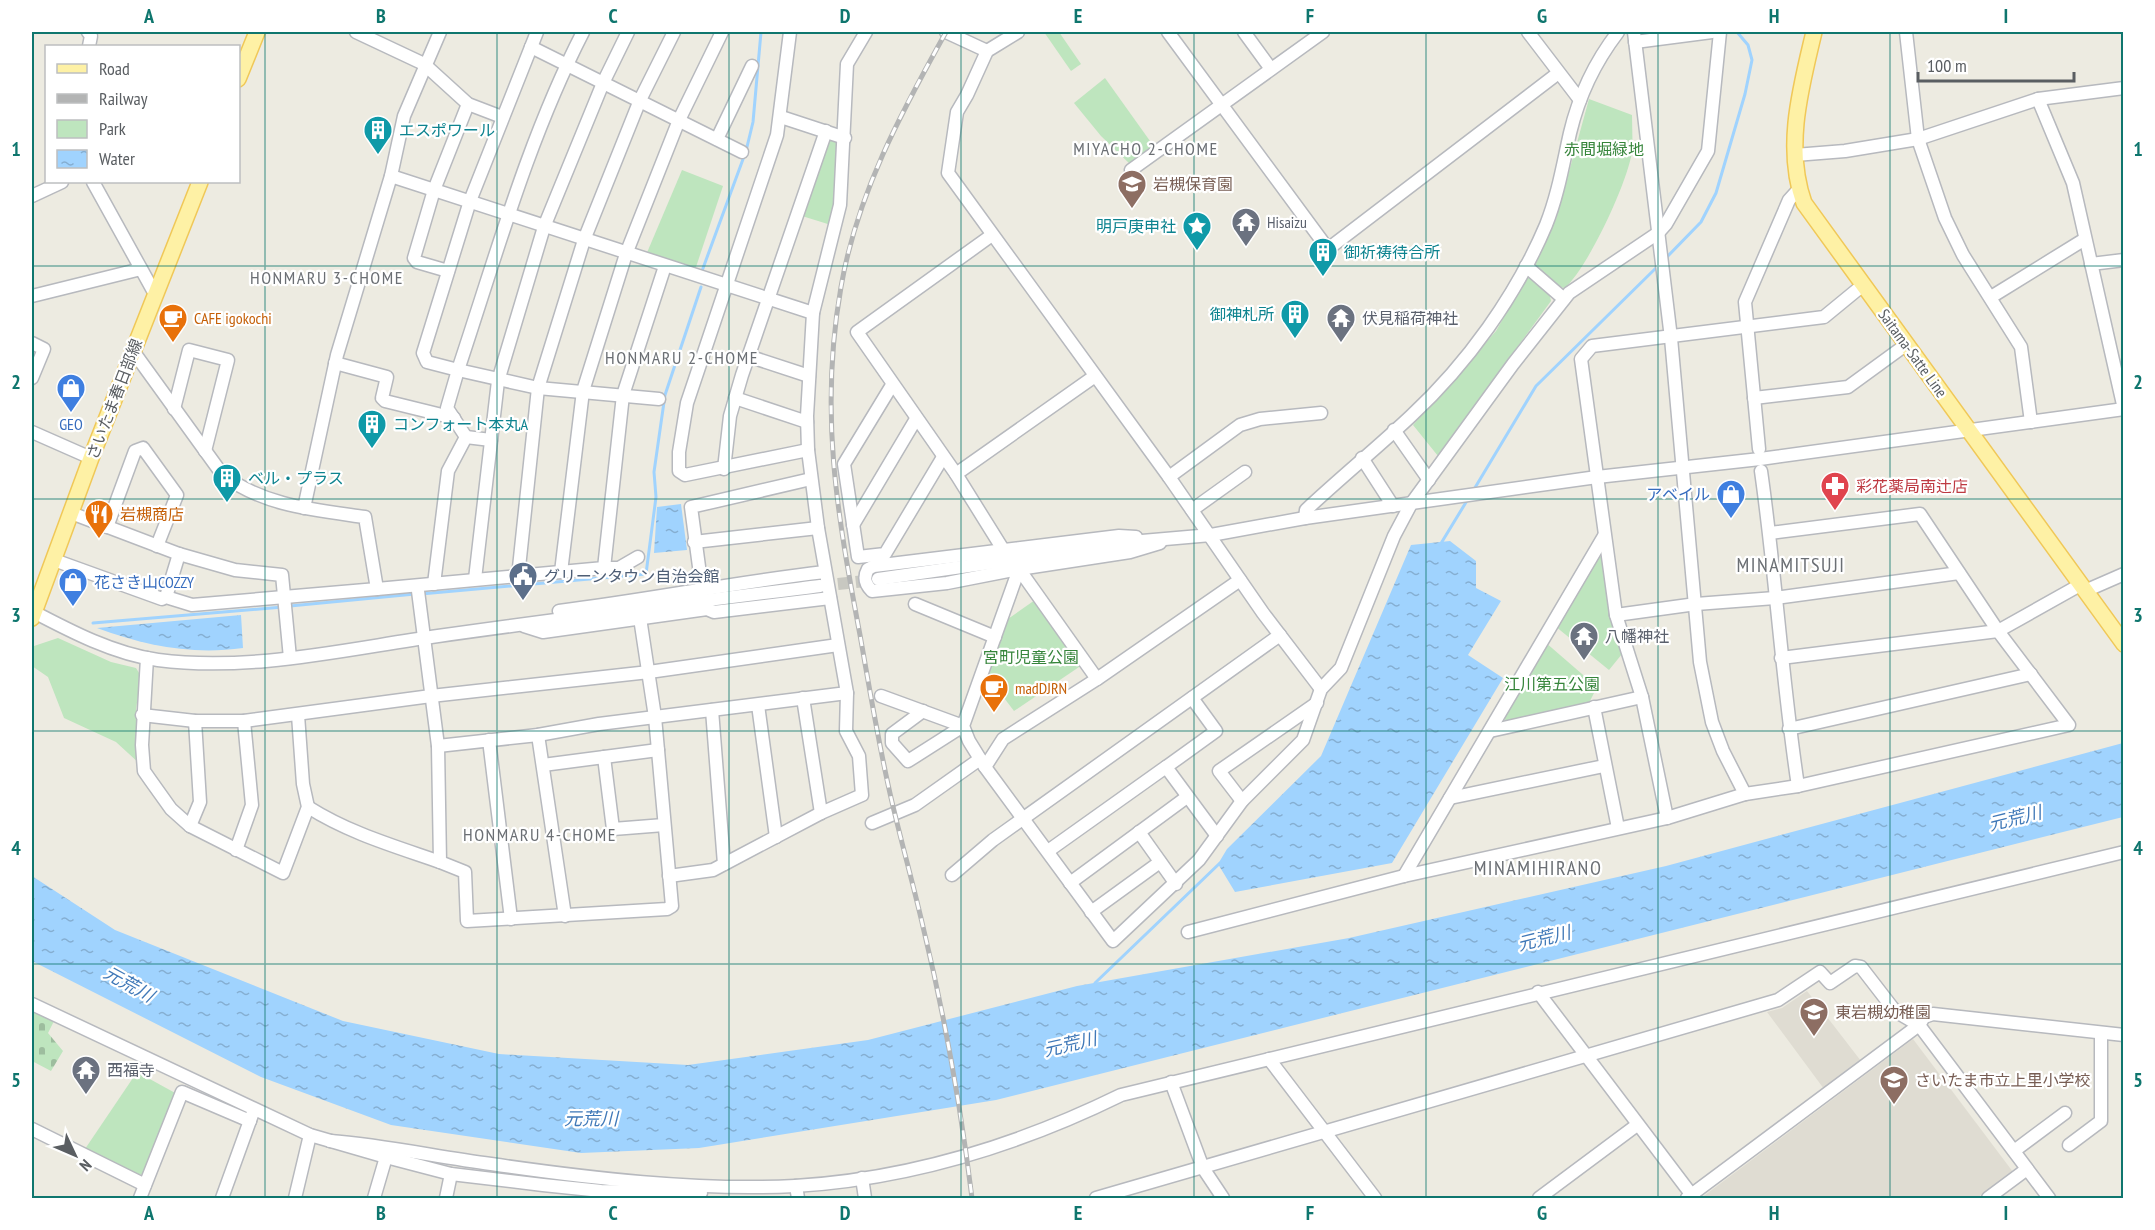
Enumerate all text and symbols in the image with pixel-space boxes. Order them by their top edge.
text: A [143,3,155,29]
text: B [376,3,386,29]
text: C [608,3,618,29]
text: D [840,3,851,29]
text: E [1074,3,1082,29]
text: F [1306,3,1314,29]
text: G [1537,3,1547,29]
text: H [1769,3,1779,29]
text: I [2004,3,2008,29]
legend [45,45,240,183]
scale bar [1918,45,2074,83]
text: 100 m [1927,54,1967,77]
text: Road [99,57,130,80]
text: Railway [99,87,148,110]
building icon: エスポワール [362,114,394,156]
text: Park [99,117,126,140]
place label: エスポワール [399,120,495,140]
text: 1 [11,136,21,162]
text: 1 [2133,136,2143,162]
district label: MIYACHO 2-CHOME [1073,137,1219,160]
park label: 赤間堀緑地 [1564,139,1644,159]
text: Water [99,147,135,170]
school or university icon: 岩槻保育園 [1116,168,1148,210]
place label: 岩槻保育園 [1153,174,1233,194]
temple icon: Hisaizu [1230,206,1262,248]
place icon: 明戸庚申社 [1181,210,1213,252]
place label: Hisaizu [1267,212,1307,232]
place label: 明戸庚申社 [1096,216,1176,236]
building icon: 御祈祷待合所 [1307,236,1339,278]
place label: 御祈祷待合所 [1344,242,1440,262]
district label: HONMARU 3-CHOME [250,266,404,289]
building icon: 御神札所 [1279,298,1311,340]
cafe icon: CAFE igokochi [157,302,189,344]
temple icon: 伏見稲荷神社 [1325,302,1357,344]
place label: 御神札所 [1210,304,1274,324]
street label: Saitama-Satte Line [1874,305,1952,401]
place label: CAFE igokochi [194,308,272,328]
place label: 伏見稲荷神社 [1362,308,1458,328]
street label: さいたま春日部線 [82,336,146,462]
district label: HONMARU 2-CHOME [605,346,759,369]
text: 2 [11,369,21,395]
text: 2 [2133,369,2143,395]
shop icon: GEO [55,372,87,414]
building icon: コンフォート本丸A [356,408,388,450]
place label: GEO [59,414,83,434]
place label: コンフォート本丸A [393,414,529,434]
building icon: ベル・プラス [211,462,243,504]
place label: ベル・プラス [248,468,344,488]
pharmacy icon: 彩花薬局南辻店 [1819,470,1851,512]
place label: 彩花薬局南辻店 [1856,476,1968,496]
shop icon: アベイル [1715,478,1747,520]
place label: アベイル [1646,484,1710,504]
restaurant icon: 岩槻商店 [83,498,115,540]
place label: 岩槻商店 [120,504,184,524]
district label: MINAMITSUJI [1737,552,1845,578]
public building icon: グリーンタウン自治会館 [507,560,539,602]
shop icon: 花さき山COZZY [57,566,89,608]
place label: グリーンタウン自治会館 [544,566,719,586]
place label: 花さき山COZZY [94,572,195,592]
text: 3 [11,602,21,628]
text: 3 [2133,602,2143,628]
temple icon: 八幡神社 [1568,620,1600,662]
place label: 八幡神社 [1605,626,1669,646]
park label: 宮町児童公園 [983,647,1079,667]
cafe icon: madDJRN [978,672,1010,714]
park label: 江川第五公園 [1504,674,1600,694]
place label: madDJRN [1015,678,1067,698]
water label: 元荒川 [1986,800,2046,836]
district label: HONMARU 4-CHOME [463,823,617,846]
text: 4 [11,835,21,861]
text: 4 [2133,835,2143,861]
district label: MINAMIHIRANO [1474,855,1602,881]
water label: 元荒川 [1515,920,1575,956]
water label: 元荒川 [100,961,160,1008]
school or university icon: 東岩槻幼稚園 [1798,996,1830,1038]
place label: 東岩槻幼稚園 [1835,1002,1931,1022]
water label: 元荒川 [1041,1026,1101,1061]
temple icon: 西福寺 [70,1054,102,1096]
place label: 西福寺 [107,1060,155,1080]
school or university icon: さいたま市立上里小学校 [1878,1064,1910,1106]
text: 5 [11,1067,21,1093]
text: 5 [2133,1067,2143,1093]
place label: さいたま市立上里小学校 [1915,1070,2091,1090]
water label: 元荒川 [564,1107,620,1130]
north arrow [45,1125,105,1185]
text: N [76,1155,96,1175]
text: A [143,1200,155,1226]
text: B [376,1200,386,1226]
text: C [608,1200,618,1226]
text: D [840,1200,851,1226]
text: E [1074,1200,1082,1226]
text: F [1306,1200,1314,1226]
text: G [1537,1200,1547,1226]
text: H [1769,1200,1779,1226]
text: I [2004,1200,2008,1226]

